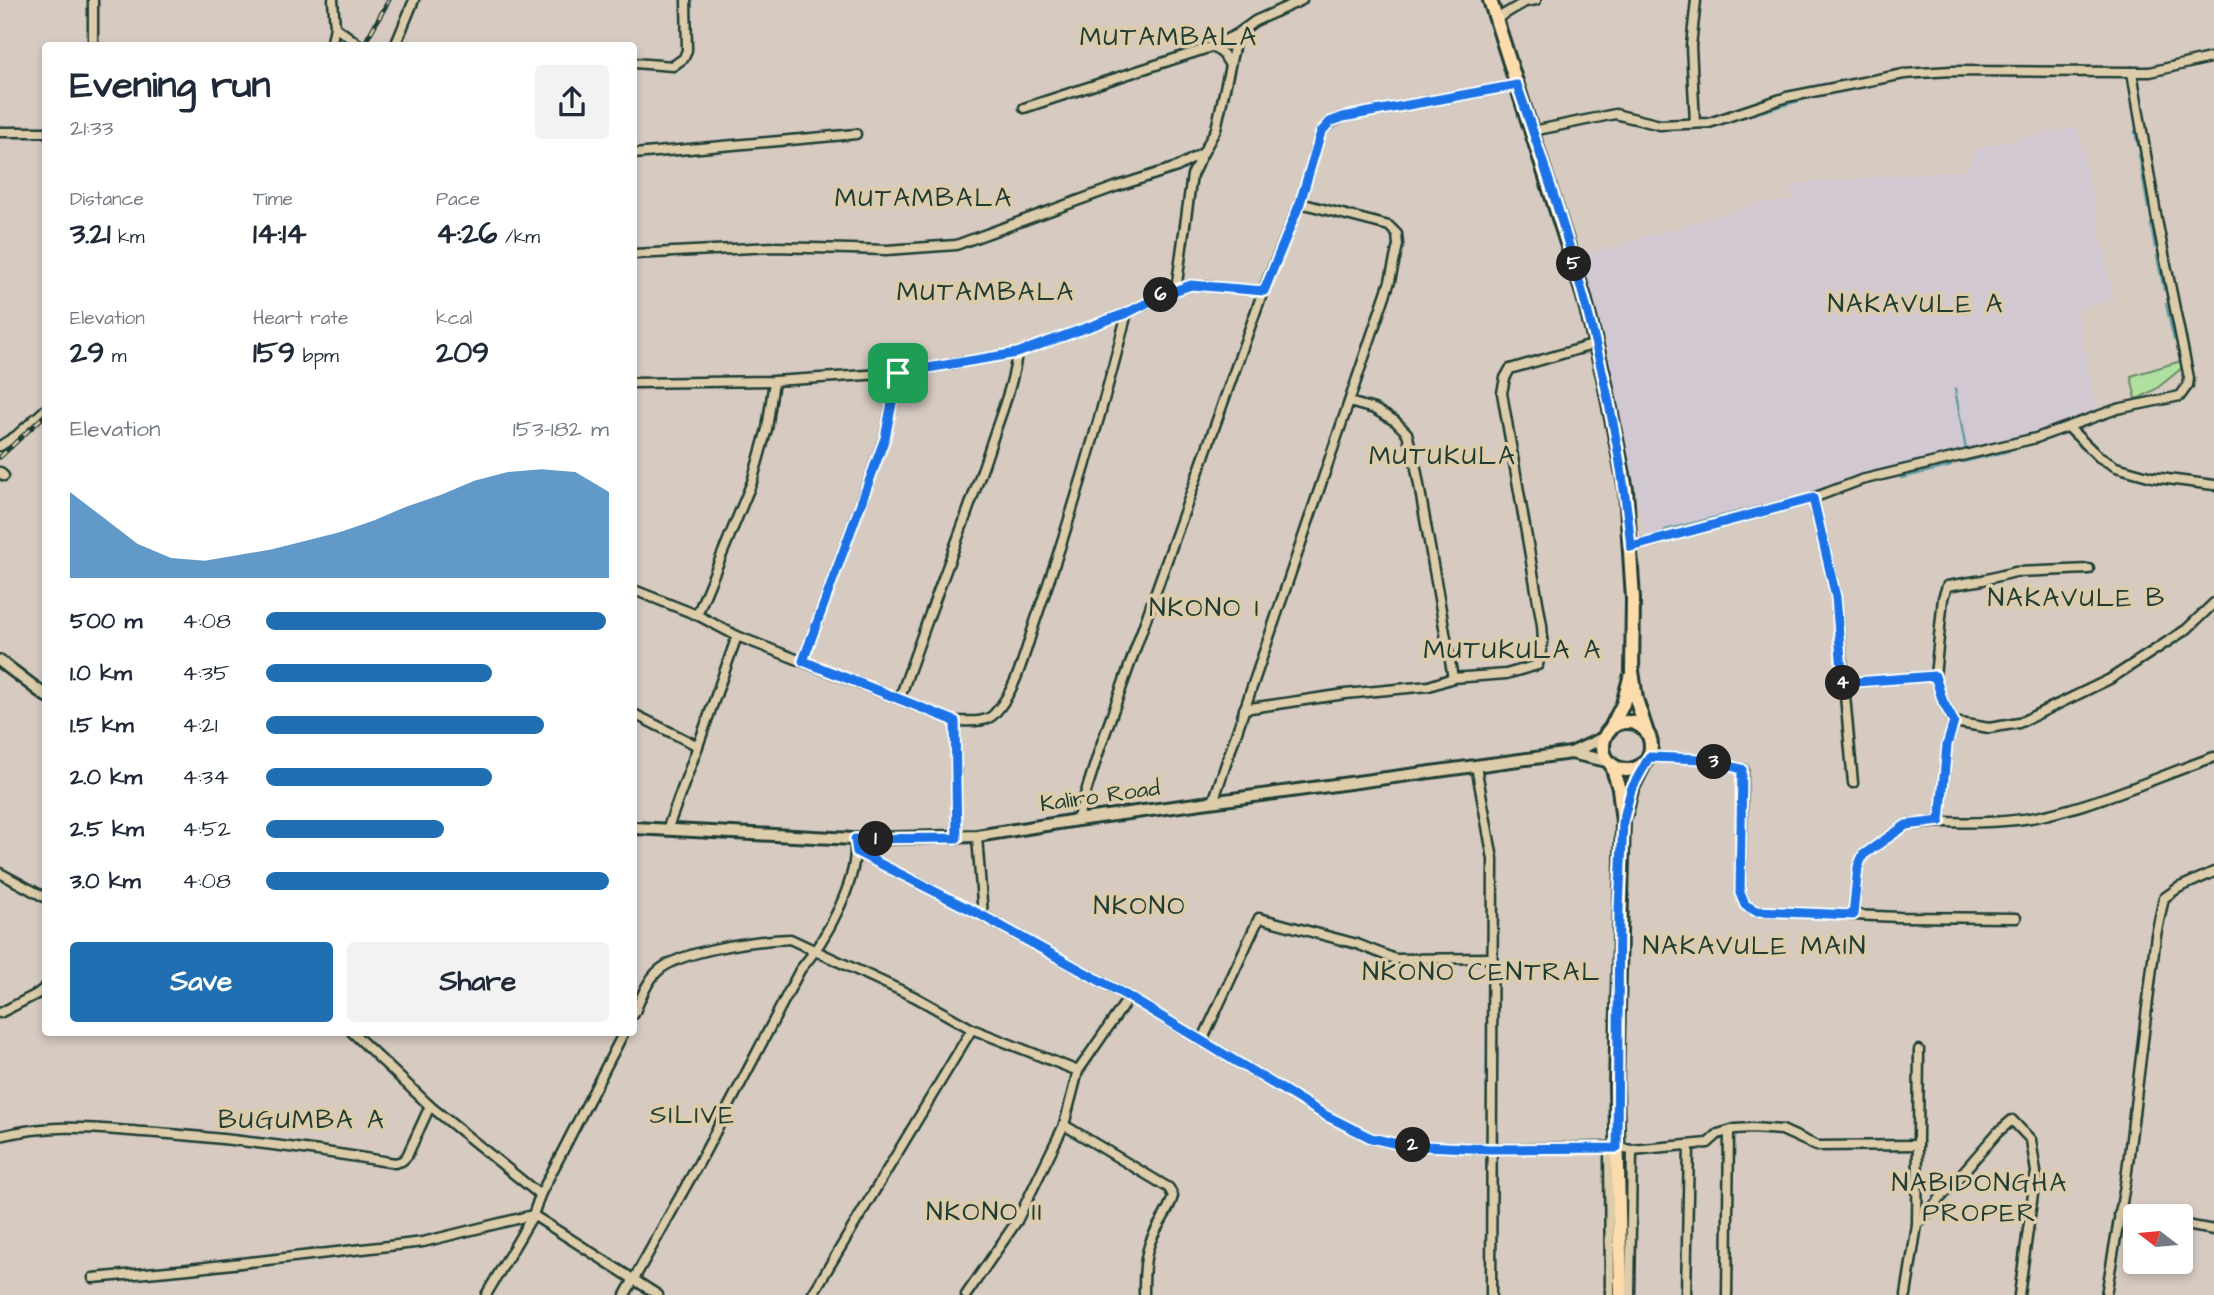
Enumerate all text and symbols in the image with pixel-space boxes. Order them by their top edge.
district label: MUTAMBALA [1080,19,1258,55]
text: Evening run [70,60,271,112]
button: share [535,65,609,139]
text: 21:33 [70,112,113,144]
district label: MUTAMBALA [835,180,1013,216]
text: Distance [70,186,144,213]
text: Time [253,186,293,213]
text: Pace [436,186,480,213]
text: 3.21 [70,213,111,255]
text: 14:14 [253,213,307,255]
text: 4:26 [436,213,497,255]
text: km [111,224,145,251]
text: /km [497,224,540,251]
pin: 5 [1556,246,1592,282]
text: 5 [1567,250,1580,277]
district label: MUTAMBALA [897,274,1075,310]
pin: 6 [1144,278,1178,312]
text: 6 [1155,281,1166,308]
district label: NAKAVULE A [1828,286,2004,322]
text: Elevation [70,305,145,332]
text: Heart rate [253,305,348,332]
text: kcal [436,305,472,332]
text: 29 [70,332,104,374]
text: 159 [253,332,295,374]
text: 209 [436,332,489,374]
text: m [104,343,127,370]
text: bpm [295,343,339,370]
pin [868,343,928,403]
icon: arrive [879,354,917,392]
text: Elevation [70,413,161,445]
text: 153–182 m [513,413,609,445]
district label: MUTUKULA [1369,438,1517,474]
district label: NAKAVULE B [1988,580,2166,616]
district label: NKONO I [1149,590,1261,626]
text: 500 m [70,605,142,637]
text: 4:08 [182,605,231,637]
district label: MUTUKULA A [1424,632,1602,668]
text: 1.0 km [70,657,132,689]
text: 4:35 [182,657,229,689]
pin: 4 [1826,666,1860,700]
text: 4 [1836,669,1849,696]
text: 1.5 km [70,709,134,741]
text: 4:21 [182,709,218,741]
pin: 3 [1696,744,1732,780]
text: 3 [1709,748,1718,775]
text: 2.0 km [70,761,142,793]
text: 4:34 [182,761,229,793]
street label: Kaliro Road [1038,772,1162,820]
text: 2.5 km [70,813,144,845]
text: 4:52 [182,813,231,845]
pin: 1 [858,822,894,856]
text: 1 [874,825,877,852]
text: 3.0 km [70,865,141,897]
text: 4:08 [182,865,231,897]
district label: NKONO [1093,888,1187,924]
district label: NAKAVULE MAIN [1643,928,1867,964]
button: Save [70,942,333,1022]
button: Share [347,942,609,1022]
district label: NKONO CENTRAL [1362,954,1602,990]
district label: SILIVE [650,1097,736,1133]
district label: BUGUMBA A [218,1102,386,1138]
pin: 2 [1396,1128,1430,1162]
text: 2 [1407,1131,1418,1158]
district label: NABIDONGHA PROPER [1892,1165,2068,1231]
district label: NKONO II [926,1194,1044,1230]
north arrow [2123,1204,2193,1274]
map controls [2123,1204,2193,1274]

